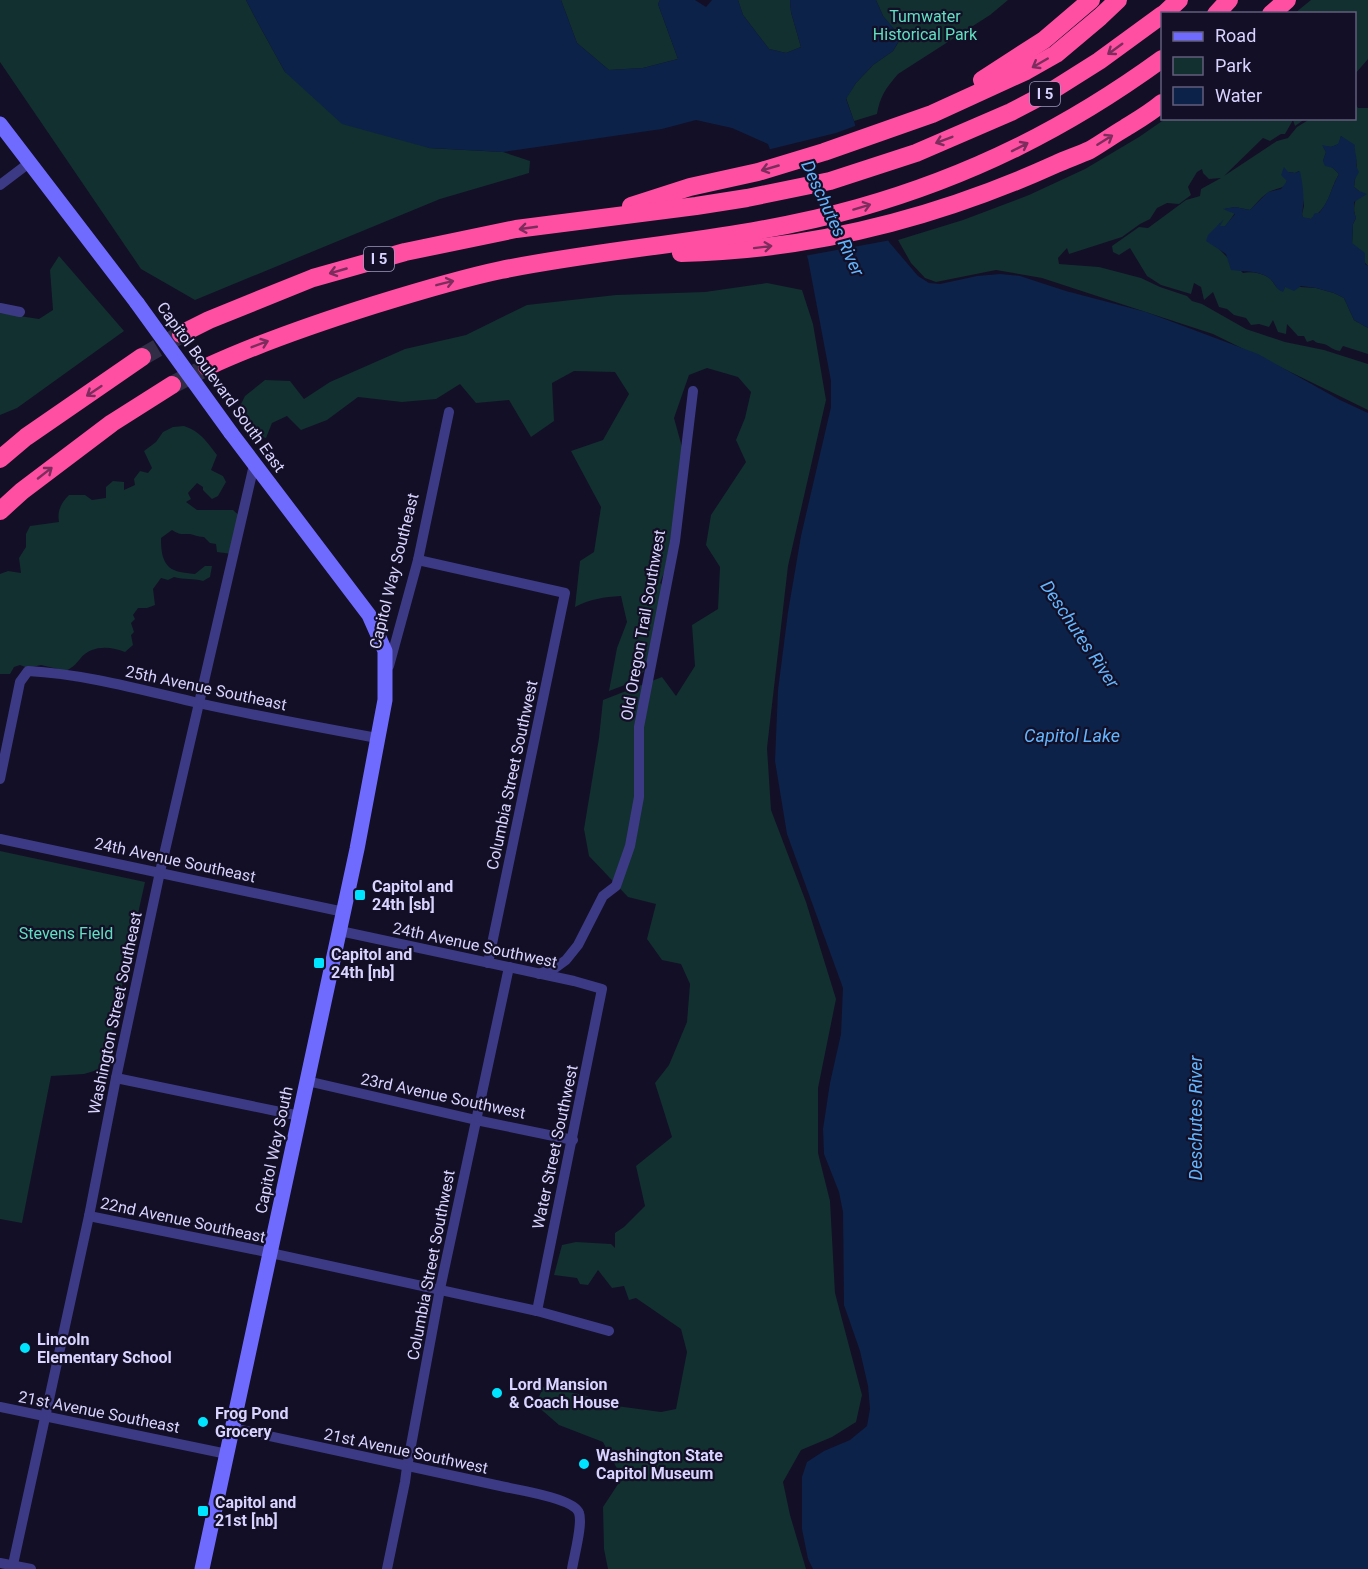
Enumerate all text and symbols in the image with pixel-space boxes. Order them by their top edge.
park label: Tumwater Historical Park [873,7,978,44]
legend [1161,12,1356,120]
text: Road [1215,25,1256,46]
one-way arrow [1108,43,1124,55]
text: Park [1215,55,1252,76]
one-way arrow [1032,57,1049,69]
road number: I 5 [1030,82,1060,106]
text: Water [1215,85,1262,106]
one-way arrow [1097,134,1114,147]
one-way arrow [935,135,953,146]
one-way arrow [1010,141,1028,152]
water label: Deschutes River [797,157,869,280]
one-way arrow [761,163,780,174]
one-way arrow [852,201,871,212]
one-way arrow [518,222,538,233]
one-way arrow [753,241,773,252]
road number: I 5 [364,247,394,271]
one-way arrow [329,266,348,277]
one-way arrow [436,277,455,288]
street label: Capitol Boulevard South East [153,298,289,476]
one-way arrow [251,338,269,349]
one-way arrow [86,385,103,397]
one-way arrow [37,467,53,480]
street label: Capitol Way Southeast [365,491,423,651]
street label: Old Oregon Trail Southwest [617,528,669,722]
water label: Deschutes River [1036,576,1124,693]
street label: 25th Avenue Southeast [124,662,288,714]
street label: Columbia Street Southwest [483,678,541,872]
water label: Capitol Lake [1024,725,1120,746]
street label: 24th Avenue Southeast [93,834,257,886]
place label: Capitol and 24th [sb] [372,877,453,914]
marker: Capitol and 24th [sb] [353,888,367,902]
street label: Washington Street Southeast [84,910,146,1116]
street label: 24th Avenue Southwest [391,918,559,972]
park label: Stevens Field [19,924,113,943]
place label: Capitol and 24th [nb] [331,945,412,982]
marker: Capitol and 24th [nb] [312,956,326,970]
water label: Deschutes River [1185,1054,1206,1181]
street label: Water Street Southwest [528,1063,582,1231]
street label: 23rd Avenue Southwest [359,1069,527,1123]
street label: Capitol Way South [251,1085,297,1215]
street label: Columbia Street Southwest [403,1168,459,1362]
street label: 22nd Avenue Southeast [99,1193,267,1247]
place label: Lincoln Elementary School [37,1330,172,1367]
marker: Lincoln Elementary School [18,1341,32,1355]
place label: Lord Mansion & Coach House [509,1375,619,1412]
marker: Lord Mansion & Coach House [490,1386,504,1400]
street label: 21st Avenue Southeast [17,1387,181,1437]
place label: Frog Pond Grocery [215,1404,289,1441]
marker: Frog Pond Grocery [196,1415,210,1429]
street label: 21st Avenue Southwest [322,1424,490,1478]
place label: Washington State Capitol Museum [596,1446,723,1483]
marker: Washington State Capitol Museum [577,1457,591,1471]
place label: Capitol and 21st [nb] [215,1493,296,1530]
marker: Capitol and 21st [nb] [196,1504,210,1518]

